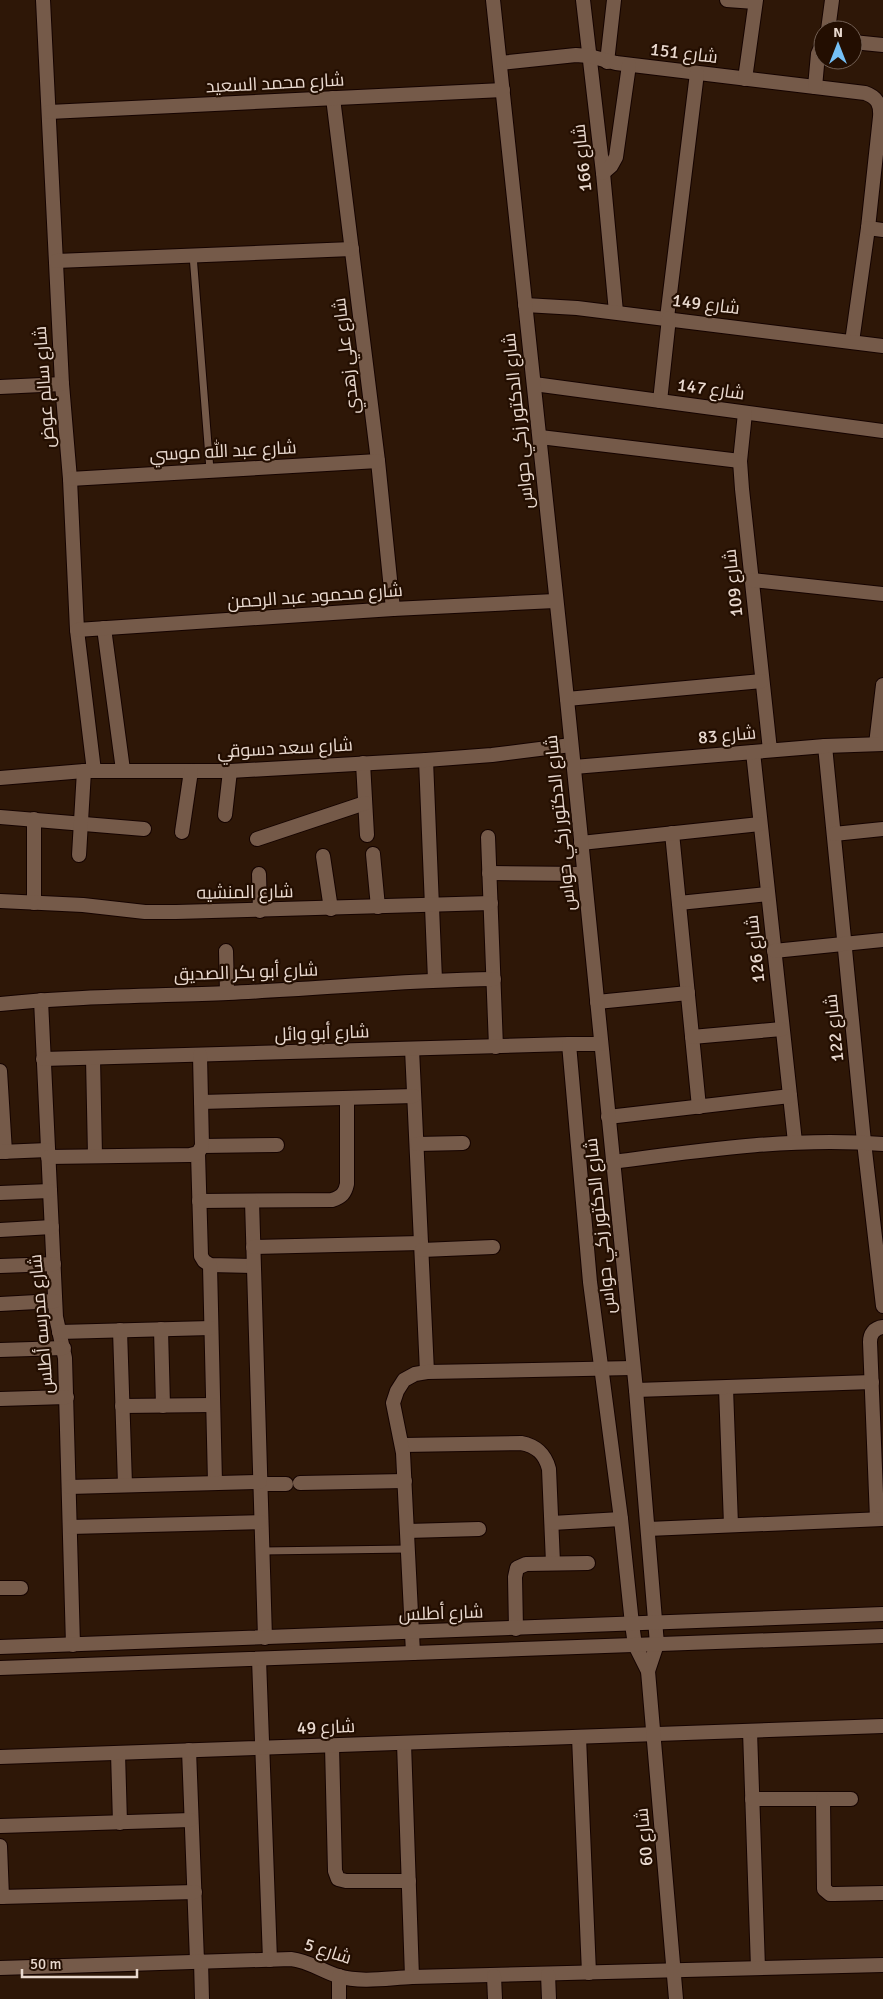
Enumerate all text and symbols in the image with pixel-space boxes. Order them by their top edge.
north arrow [813,20,863,70]
text: N [833,24,843,41]
street label: شارع 151 [649,38,719,69]
street label: شارع محمد السعيد [205,68,345,99]
street label: شارع 166 [568,123,597,193]
street label: شارع 149 [671,289,741,320]
street label: شارع علي زهدي [328,296,367,416]
street label: شارع سالم عوض [29,325,60,449]
street label: شارع الدكتور زكي حواس [498,332,541,510]
street label: شارع 147 [676,373,746,406]
street label: شارع عبد الله موسي [149,435,297,468]
street label: شارع 109 [719,548,748,618]
street label: شارع محمود عبد الرحمن [226,579,404,614]
street label: شارع 83 [697,722,757,749]
street label: شارع سعد دسوقي [217,733,354,766]
street label: شارع الدكتور زكي حواس [540,734,583,912]
street label: شارع المنشيه [196,880,294,905]
street label: شارع 126 [741,914,770,984]
street label: شارع أبو بكر الصديق [173,958,319,987]
street label: شارع 122 [820,993,849,1063]
street label: شارع أبو وائل [274,1020,370,1047]
street label: شارع الدكتور زكي حواس [580,1137,623,1315]
street label: شارع مدرسه أطلس [24,1253,59,1395]
street label: شارع أطلس [398,1601,484,1626]
street label: شارع 49 [296,1715,356,1740]
street label: شارع 60 [631,1807,658,1867]
street label: شارع 5 [301,1933,354,1970]
scale bar [22,1946,138,1978]
text: 50 m [30,1955,61,1973]

